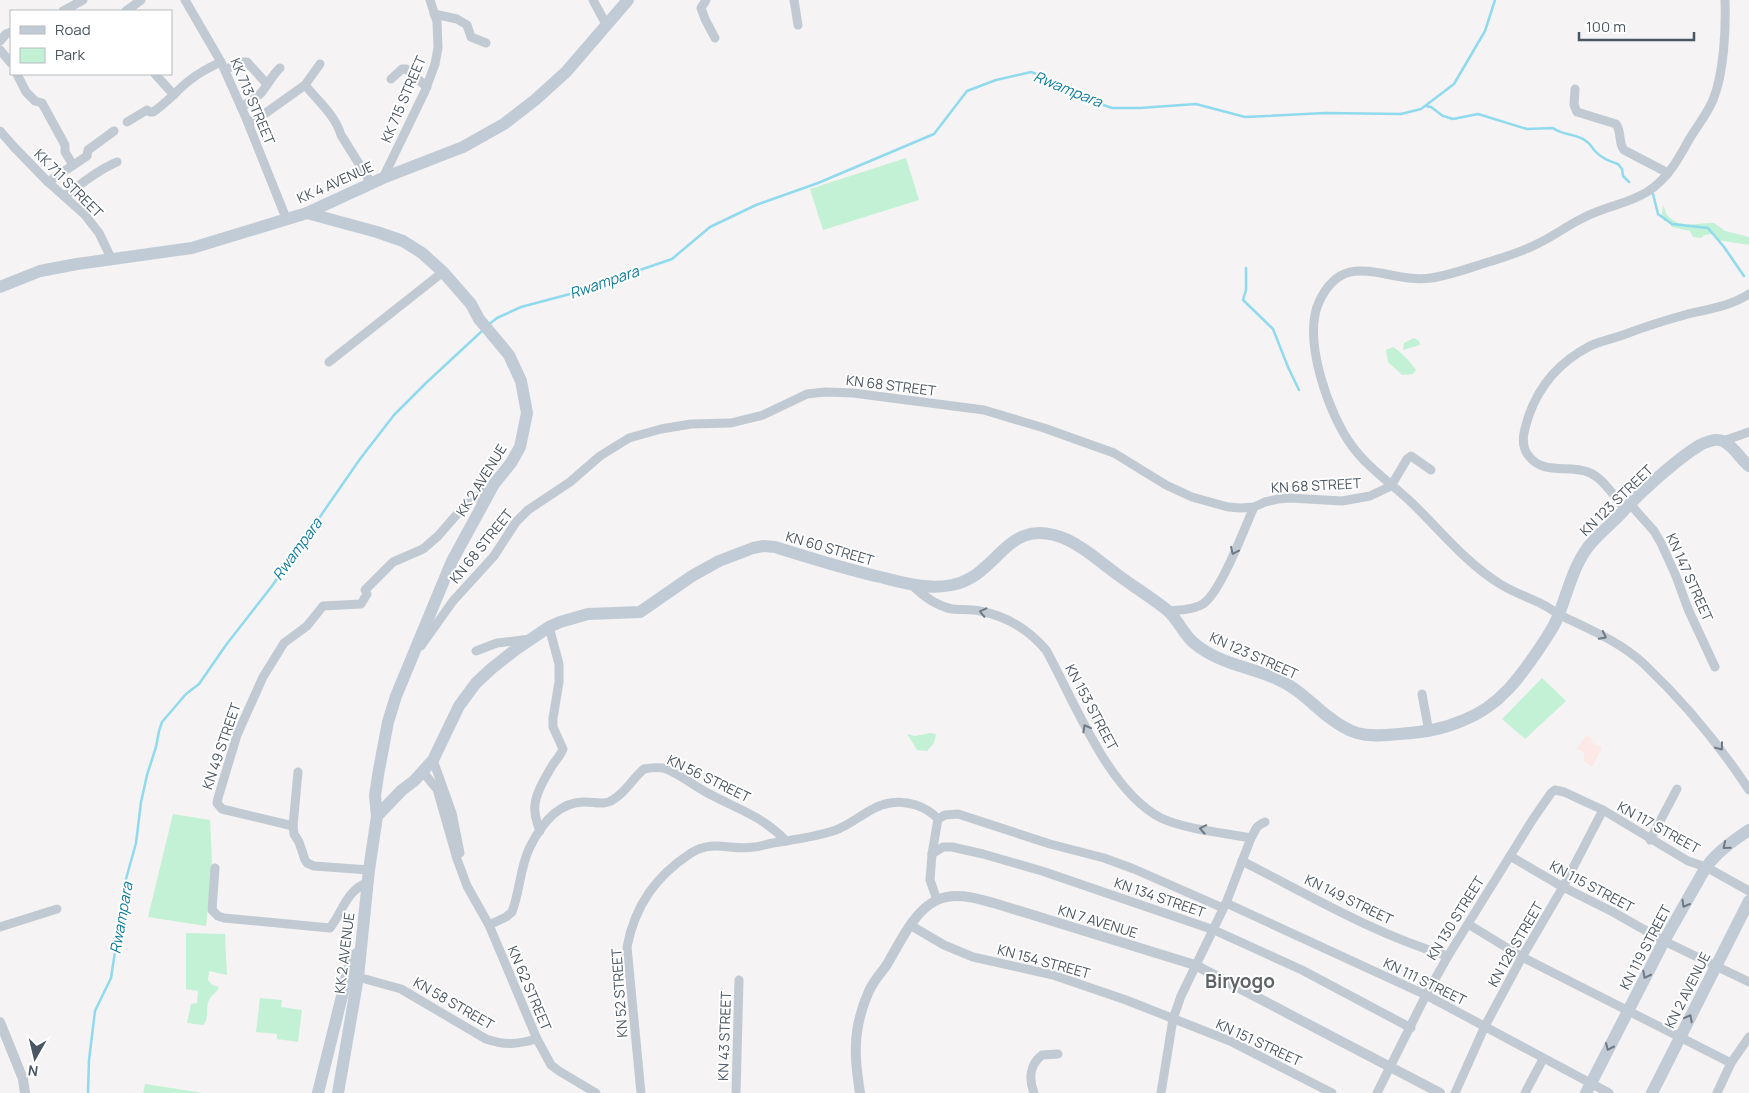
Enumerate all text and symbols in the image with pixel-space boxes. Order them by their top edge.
legend [10,10,172,75]
scale bar [1579,10,1694,42]
text: 100 m [1586,16,1626,37]
text: Road [55,19,91,40]
text: Park [55,44,85,65]
street label: KK 715 STREET [376,52,430,145]
street label: KK 713 STREET [226,55,280,148]
water label: Rwampara [1031,66,1106,113]
street label: KK 711 STREET [30,144,108,222]
street label: KK 4 AVENUE [294,157,376,207]
water label: Rwampara [566,260,642,304]
street label: KN 68 STREET [845,370,938,400]
street label: KK 2 AVENUE [451,440,511,520]
street label: KN 123 STREET [1575,460,1657,540]
street label: KN 68 STREET [1270,473,1362,497]
street label: KN 68 STREET [445,504,517,587]
water label: Rwampara [267,513,327,584]
street label: KN 60 STREET [784,526,877,570]
street label: KN 147 STREET [1662,530,1718,625]
one-way arrow [1230,546,1240,555]
one-way arrow [979,607,988,618]
street label: KN 123 STREET [1207,627,1302,683]
one-way arrow [1598,630,1607,640]
street label: KN 153 STREET [1061,661,1123,754]
street label: KN 49 STREET [197,700,245,792]
one-way arrow [1082,724,1092,733]
one-way arrow [1714,741,1723,751]
street label: KN 56 STREET [664,750,754,807]
street label: KN 117 STREET [1614,796,1704,858]
one-way arrow [1199,824,1207,834]
one-way arrow [1723,841,1732,849]
street label: KN 115 STREET [1547,856,1638,916]
street label: KN 149 STREET [1302,869,1397,929]
street label: KN 130 STREET [1422,872,1489,963]
street label: KN 134 STREET [1112,873,1209,922]
water label: Rwampara [104,880,138,955]
street label: KN 128 STREET [1483,897,1547,990]
one-way arrow [1681,898,1691,907]
street label: KN 7 AVENUE [1056,900,1140,942]
street label: KN 119 STREET [1615,901,1676,993]
street label: KK 2 AVENUE [330,911,358,995]
street label: KN 154 STREET [995,939,1093,983]
street label: KN 62 STREET [504,943,557,1034]
street label: KN 52 STREET [606,947,632,1038]
street label: KN 2 AVENUE [1660,949,1714,1031]
street label: KN 111 STREET [1380,953,1470,1010]
district label: Biryogo [1205,968,1275,994]
one-way arrow [1642,970,1652,979]
street label: KN 58 STREET [410,972,498,1034]
street label: KN 43 STREET [713,990,735,1081]
street label: KN 151 STREET [1213,1014,1306,1070]
one-way arrow [1683,1014,1693,1023]
north arrow [10,1033,60,1083]
one-way arrow [1605,1042,1616,1051]
text: N [27,1061,39,1081]

